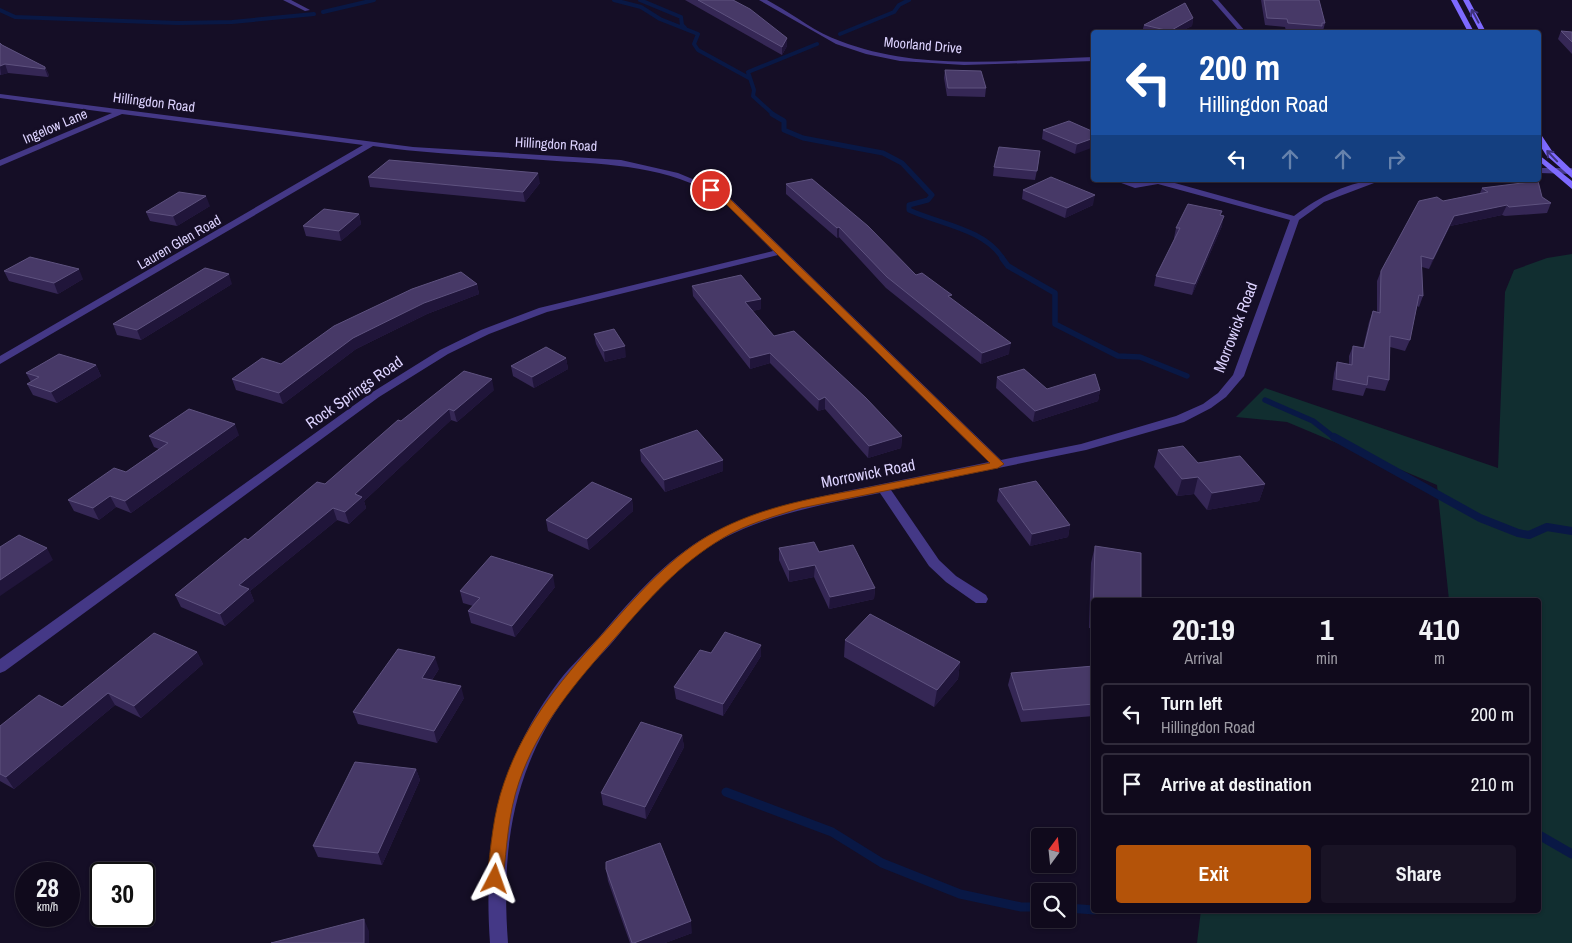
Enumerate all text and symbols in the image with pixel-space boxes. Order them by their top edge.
one-way arrow [1470,9,1480,24]
street label: Moorland Drive [883,33,963,57]
text: 200 m [1199,44,1280,91]
icon: left [1116,50,1181,115]
street label: Hillingdon Road [112,88,196,116]
text: Hillingdon Road [1199,89,1328,119]
street label: Ingelow Lane [20,104,90,148]
street label: Hillingdon Road [514,133,598,155]
icon: left [1223,145,1251,173]
icon: ahead [1276,145,1304,173]
icon: ahead [1329,145,1357,173]
icon: right [1382,145,1410,173]
one-way arrow [1546,149,1558,162]
pin [690,169,732,211]
icon: arrive [697,176,725,204]
street label: Lauren Glen Road [134,211,224,273]
street label: Morrowick Road [1208,278,1262,376]
street label: Rock Springs Road [301,350,407,434]
street label: Morrowick Road [819,453,917,493]
text: 20:19 [1172,609,1235,649]
text: 1 [1320,609,1334,649]
text: 410 [1419,609,1460,649]
text: Arrival [1185,647,1222,669]
text: min [1316,647,1338,669]
text: m [1434,647,1445,669]
text: Turn left [1161,690,1222,716]
icon: left [1118,700,1146,728]
text: 200 m [1471,701,1514,727]
text: Hillingdon Road [1161,716,1255,738]
icon: arrive [1118,770,1146,798]
text: Arrive at destination [1161,771,1312,797]
text: 210 m [1471,771,1514,797]
north arrow [1031,828,1076,872]
map controls [1031,828,1076,928]
button: Exit [1116,845,1311,903]
button: Share [1321,845,1516,903]
position arrow [468,852,520,904]
speed limit sign: 30 [90,862,155,927]
text: 28 [36,871,59,905]
button: search [1031,883,1076,928]
text: km/h [37,899,58,915]

